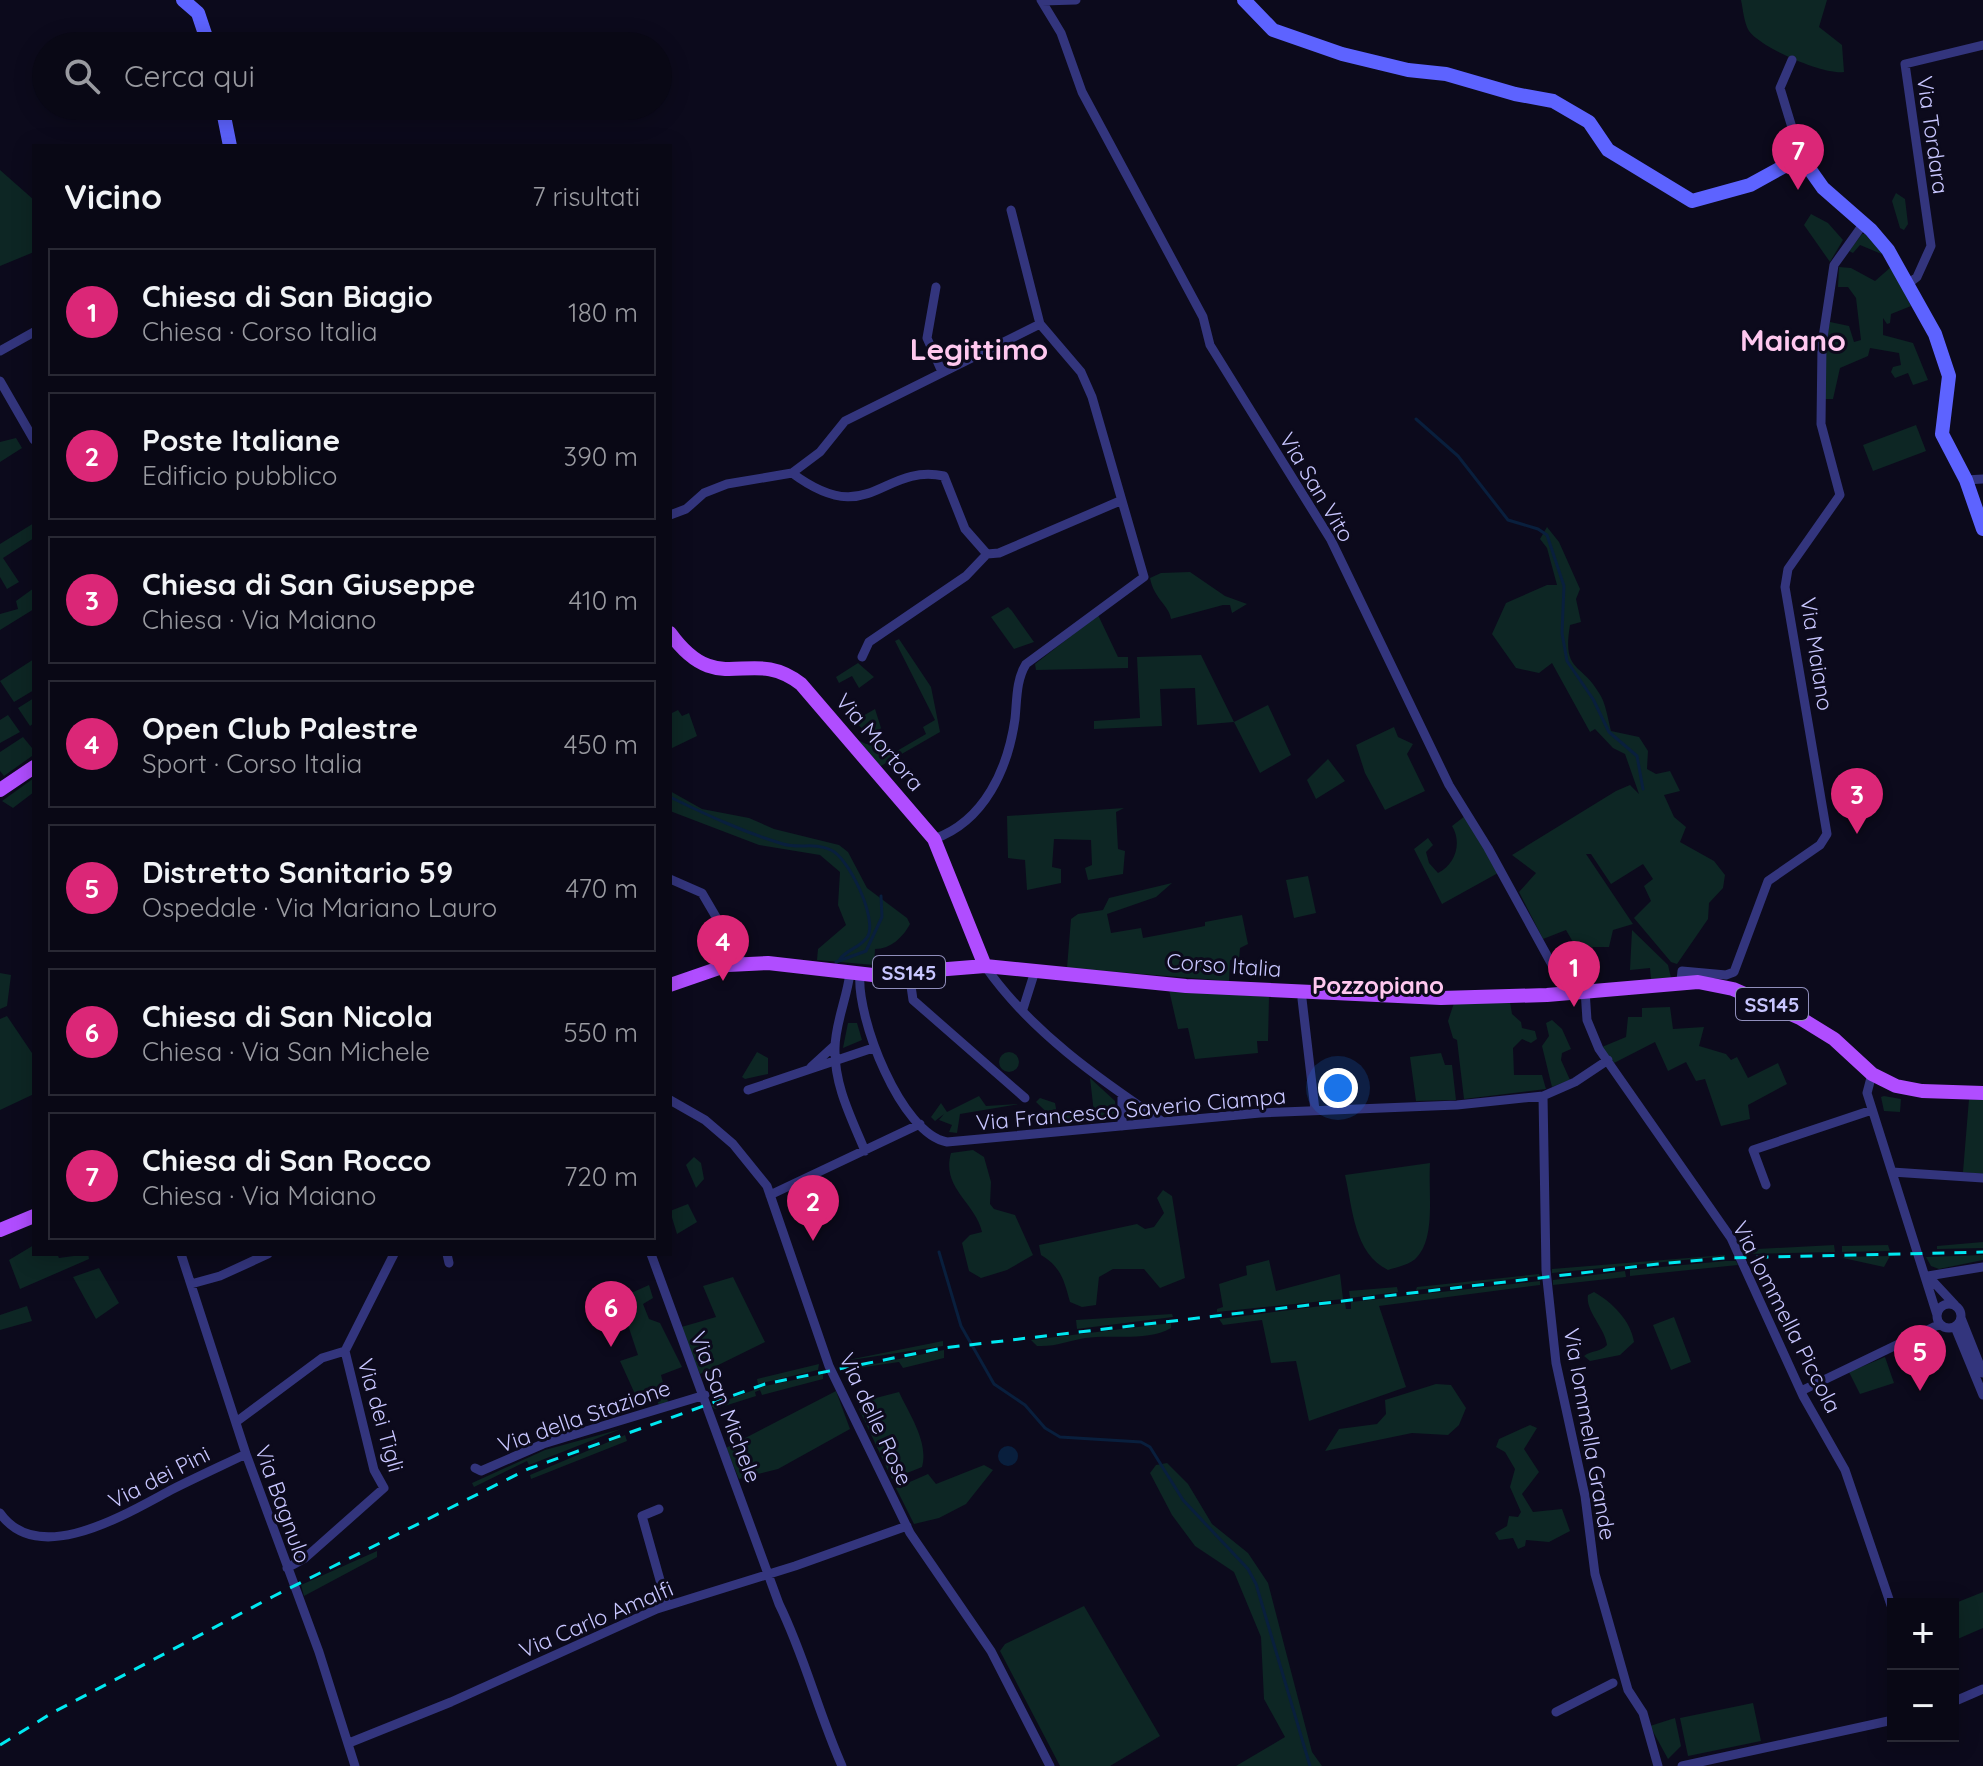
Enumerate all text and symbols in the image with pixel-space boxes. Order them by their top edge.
search box [32,32,672,120]
icon: search [60,54,104,98]
text: Cerca qui [124,57,255,95]
street label: Via Tordara [1911,74,1955,196]
pin: 7 [1772,124,1824,190]
text: Vicino [64,175,162,218]
text: 7 risultati [532,180,640,213]
text: Chiesa di San Biagio [142,277,433,315]
text: 1 [87,296,97,329]
text: 180 m [568,296,638,329]
text: Chiesa · Corso Italia [142,315,377,348]
district label: Maiano [1740,321,1846,359]
district label: Legittimo [910,330,1048,368]
text: Poste Italiane [142,421,340,459]
street label: Via San Vito [1273,427,1361,547]
text: 2 [85,440,99,473]
text: 390 m [564,440,638,473]
text: Edificio pubblico [142,459,337,492]
text: Chiesa di San Giuseppe [142,565,476,603]
text: 3 [85,584,99,617]
text: 410 m [569,584,638,617]
street label: Via Maiano [1794,595,1840,713]
text: Chiesa · Via Maiano [142,603,376,636]
street label: Via Mortora [830,687,930,797]
text: Open Club Palestre [142,709,418,747]
text: 4 [84,728,100,761]
text: 450 m [564,728,638,761]
text: Sport · Corso Italia [142,747,362,780]
pin: 3 [1831,768,1883,834]
text: Distretto Sanitario 59 [142,853,453,891]
text: 5 [85,872,99,905]
text: 470 m [565,872,638,905]
text: Ospedale · Via Mariano Lauro [142,891,497,924]
pin: 4 [697,915,749,981]
pin: 1 [1548,941,1600,1007]
street label: Corso Italia [1166,947,1282,983]
road number: SS145 [873,956,945,988]
district label: Pozzopiano [1312,970,1444,1000]
road number: SS145 [1736,988,1808,1020]
text: Chiesa di San Nicola [142,997,433,1035]
text: 6 [85,1016,99,1049]
text: 550 m [563,1016,638,1049]
text: Chiesa · Via San Michele [142,1035,430,1068]
your location [1318,1068,1358,1108]
street label: Via Francesco Saverio Ciampa [975,1081,1287,1137]
text: Chiesa di San Rocco [142,1141,432,1179]
text: 7 [85,1160,99,1193]
text: 720 m [564,1160,638,1193]
pin: 2 [787,1175,839,1241]
text: Chiesa · Via Maiano [142,1179,376,1212]
street label: Via Iommella Piccola [1726,1216,1848,1418]
pin: 6 [585,1281,637,1347]
pin: 5 [1894,1325,1946,1391]
street label: Via Iommella Grande [1558,1326,1622,1542]
street label: Via San Michele [684,1327,768,1487]
street label: Via delle Rose [833,1348,919,1490]
street label: Via dei Tigli [351,1355,411,1475]
street label: Via della Stazione [494,1373,674,1459]
street label: Via dei Pini [103,1439,215,1515]
street label: Via Bagnulo [249,1441,317,1567]
street label: Via Carlo Amalfi [515,1574,677,1664]
map controls [1887,1598,1959,1742]
button: + [1887,1598,1959,1670]
button: − [1887,1670,1959,1742]

